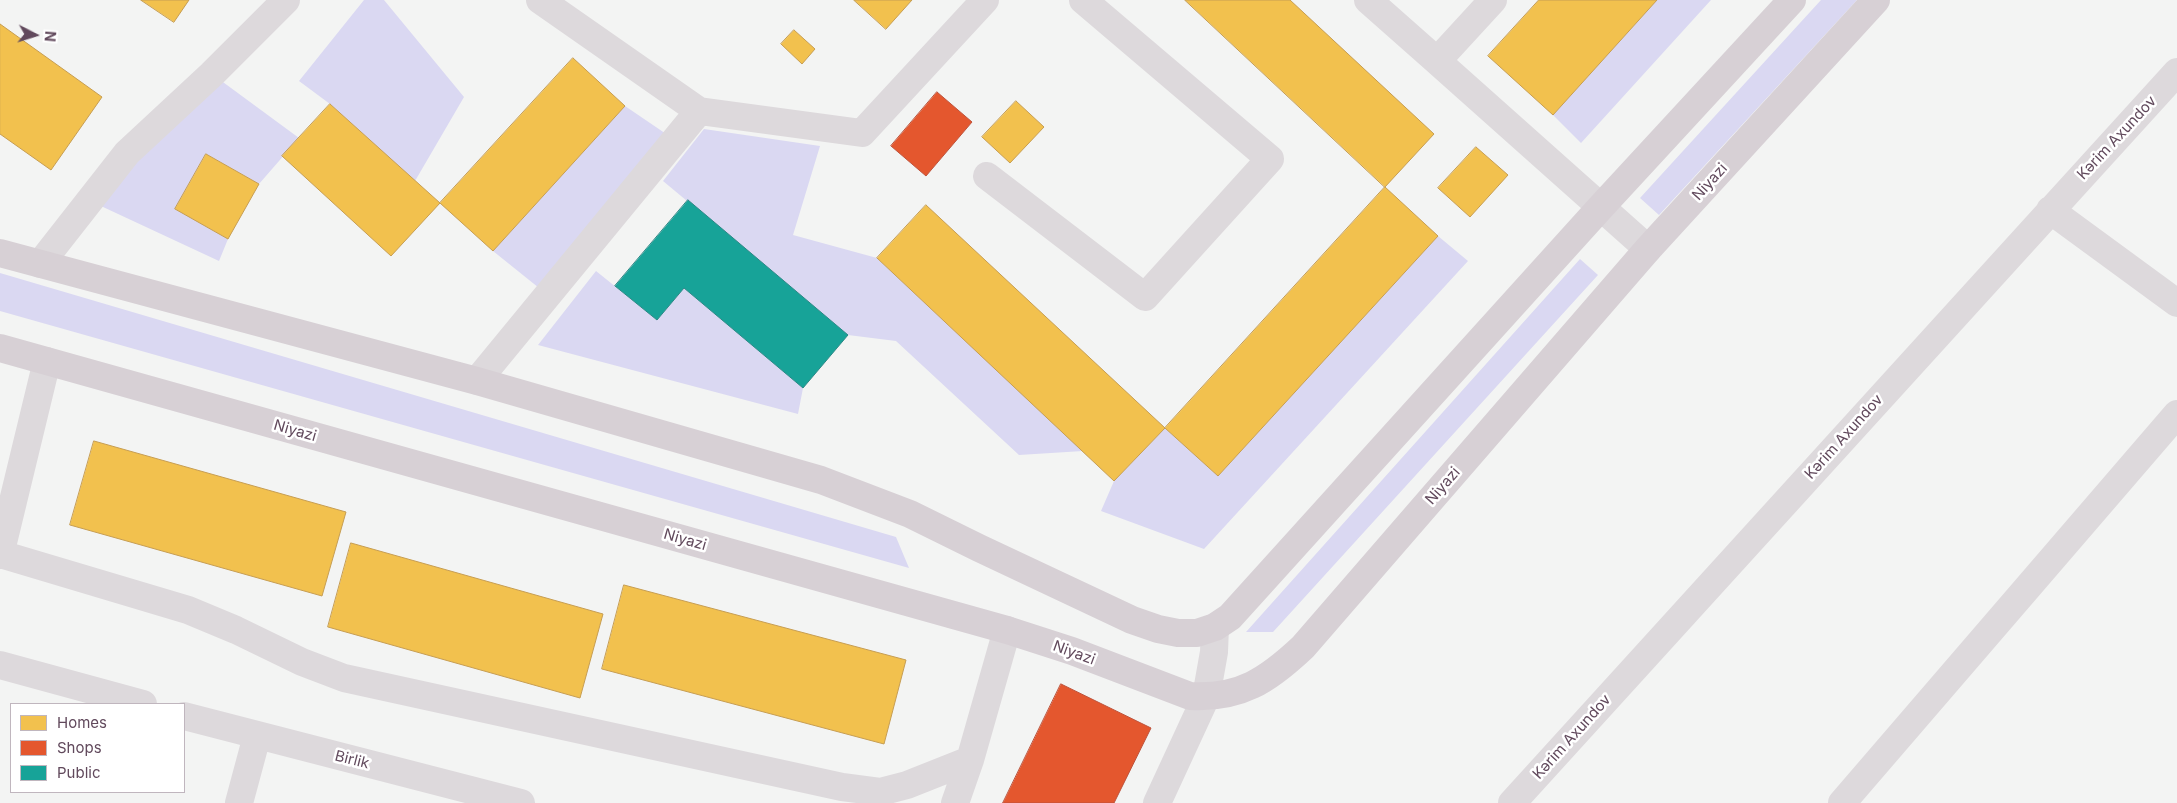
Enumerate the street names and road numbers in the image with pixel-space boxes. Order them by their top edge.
street label: Kərim Axundov [2074,92,2160,184]
street label: Niyazi [1689,160,1731,204]
street label: Kərim Axundov [1801,391,1887,483]
street label: Niyazi [272,416,318,446]
street label: Niyazi [1422,464,1464,508]
street label: Niyazi [662,525,708,555]
street label: Niyazi [1050,637,1098,669]
street label: Kərim Axundov [1529,691,1615,783]
street label: Birlik [333,747,371,773]

